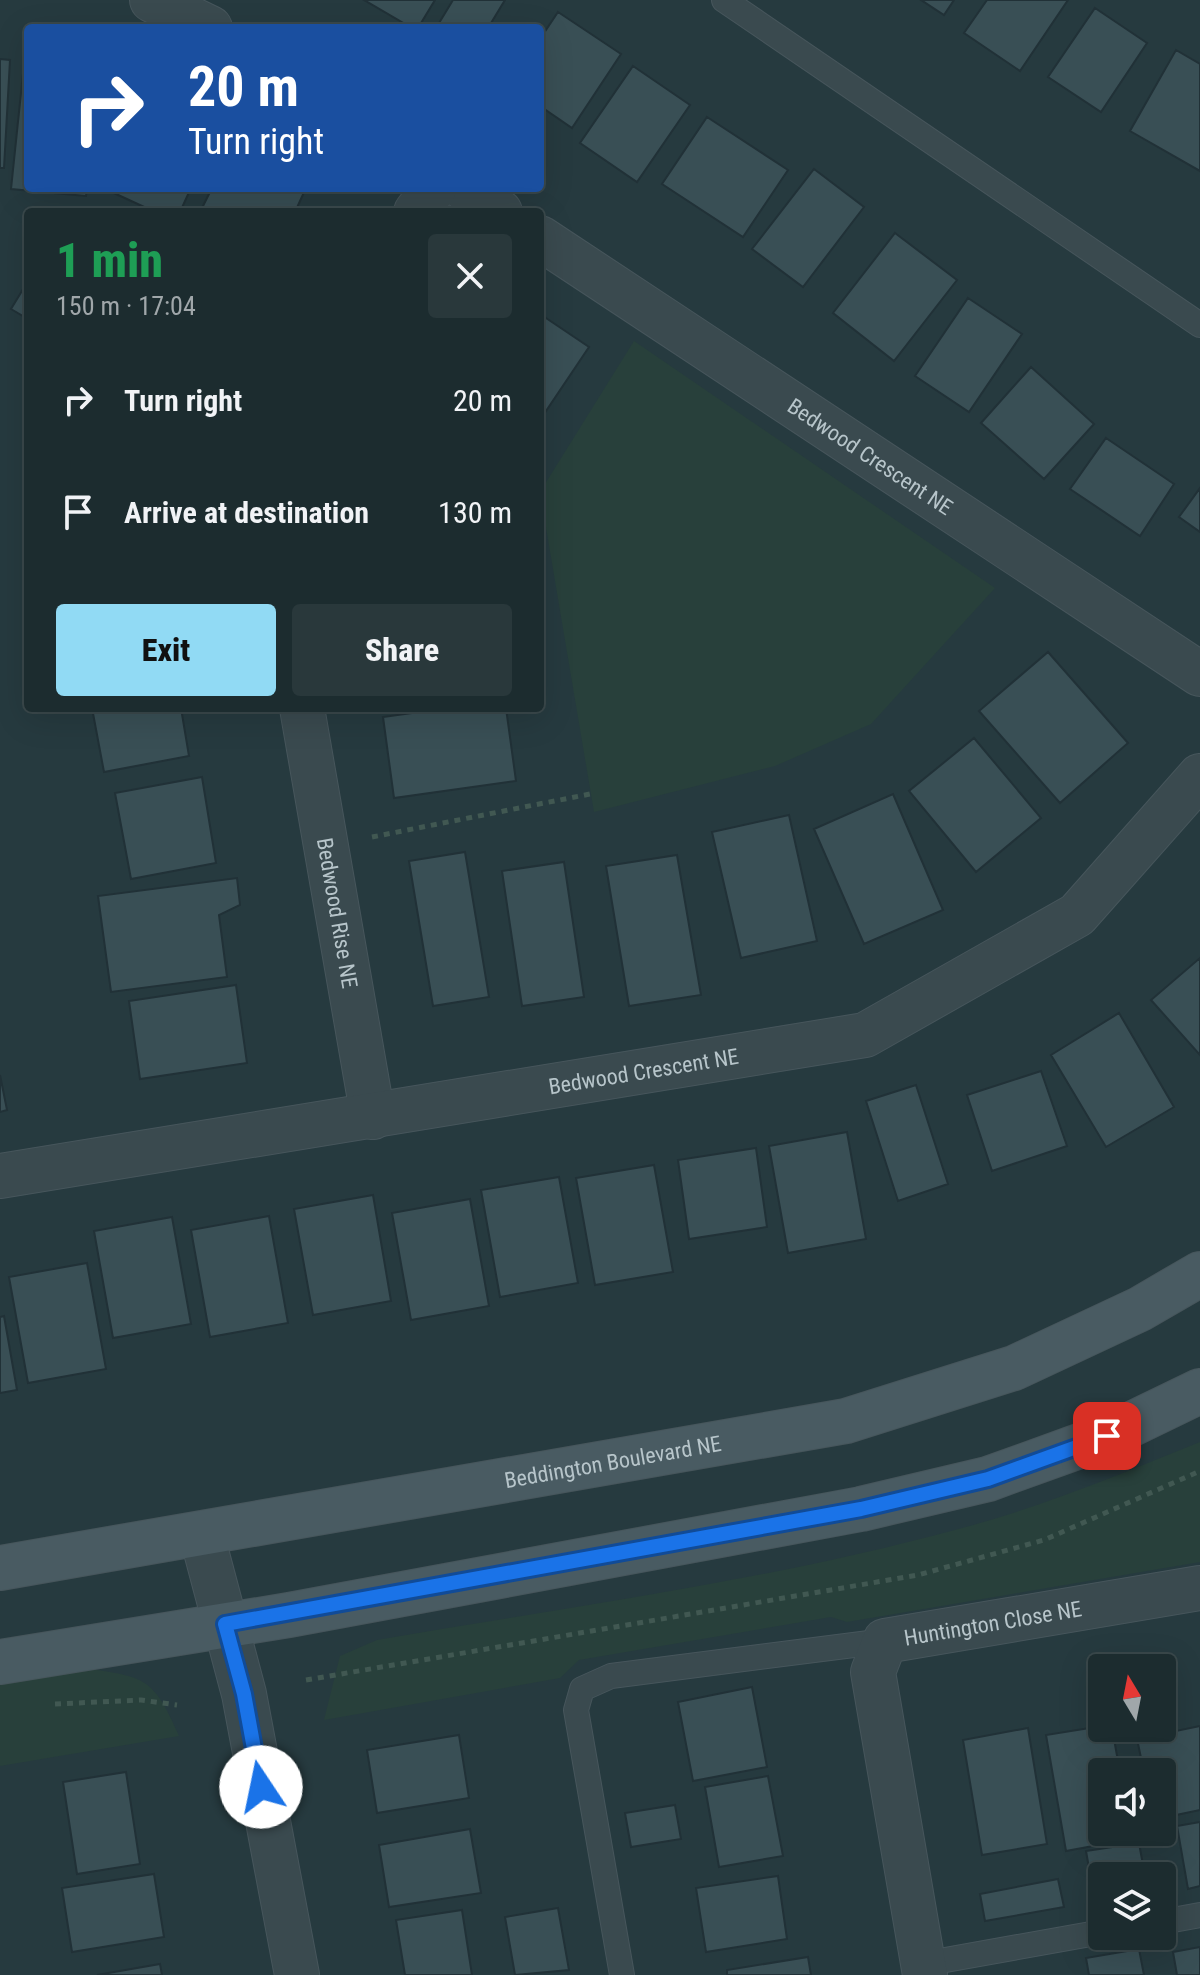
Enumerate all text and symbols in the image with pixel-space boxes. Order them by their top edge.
text: 20 m [188,54,299,120]
icon: right [56,56,160,160]
text: Turn right [188,121,324,163]
text: 1 min [56,232,163,289]
button: close [428,234,512,318]
text: 150 m · 17:04 [56,291,196,321]
icon: right [56,378,100,422]
text: Turn right [124,383,242,418]
text: 20 m [453,383,512,418]
street label: Bedwood Crescent NE [783,393,957,520]
icon: arrive [56,490,100,534]
text: Arrive at destination [124,495,369,530]
text: 130 m [438,495,512,530]
button: Exit [56,604,276,696]
button: Share [292,604,512,696]
street label: Bedwood Rise NE [312,836,362,990]
street label: Bedwood Crescent NE [547,1044,741,1099]
pin [1073,1402,1141,1470]
icon: arrive [1085,1414,1129,1458]
street label: Beddington Boulevard NE [503,1431,723,1493]
street label: Huntington Close NE [902,1596,1084,1651]
north arrow [1088,1654,1176,1742]
map controls [1088,1654,1176,1950]
position arrow [219,1745,303,1829]
button: sound [1088,1758,1176,1846]
button: layers [1088,1862,1176,1950]

